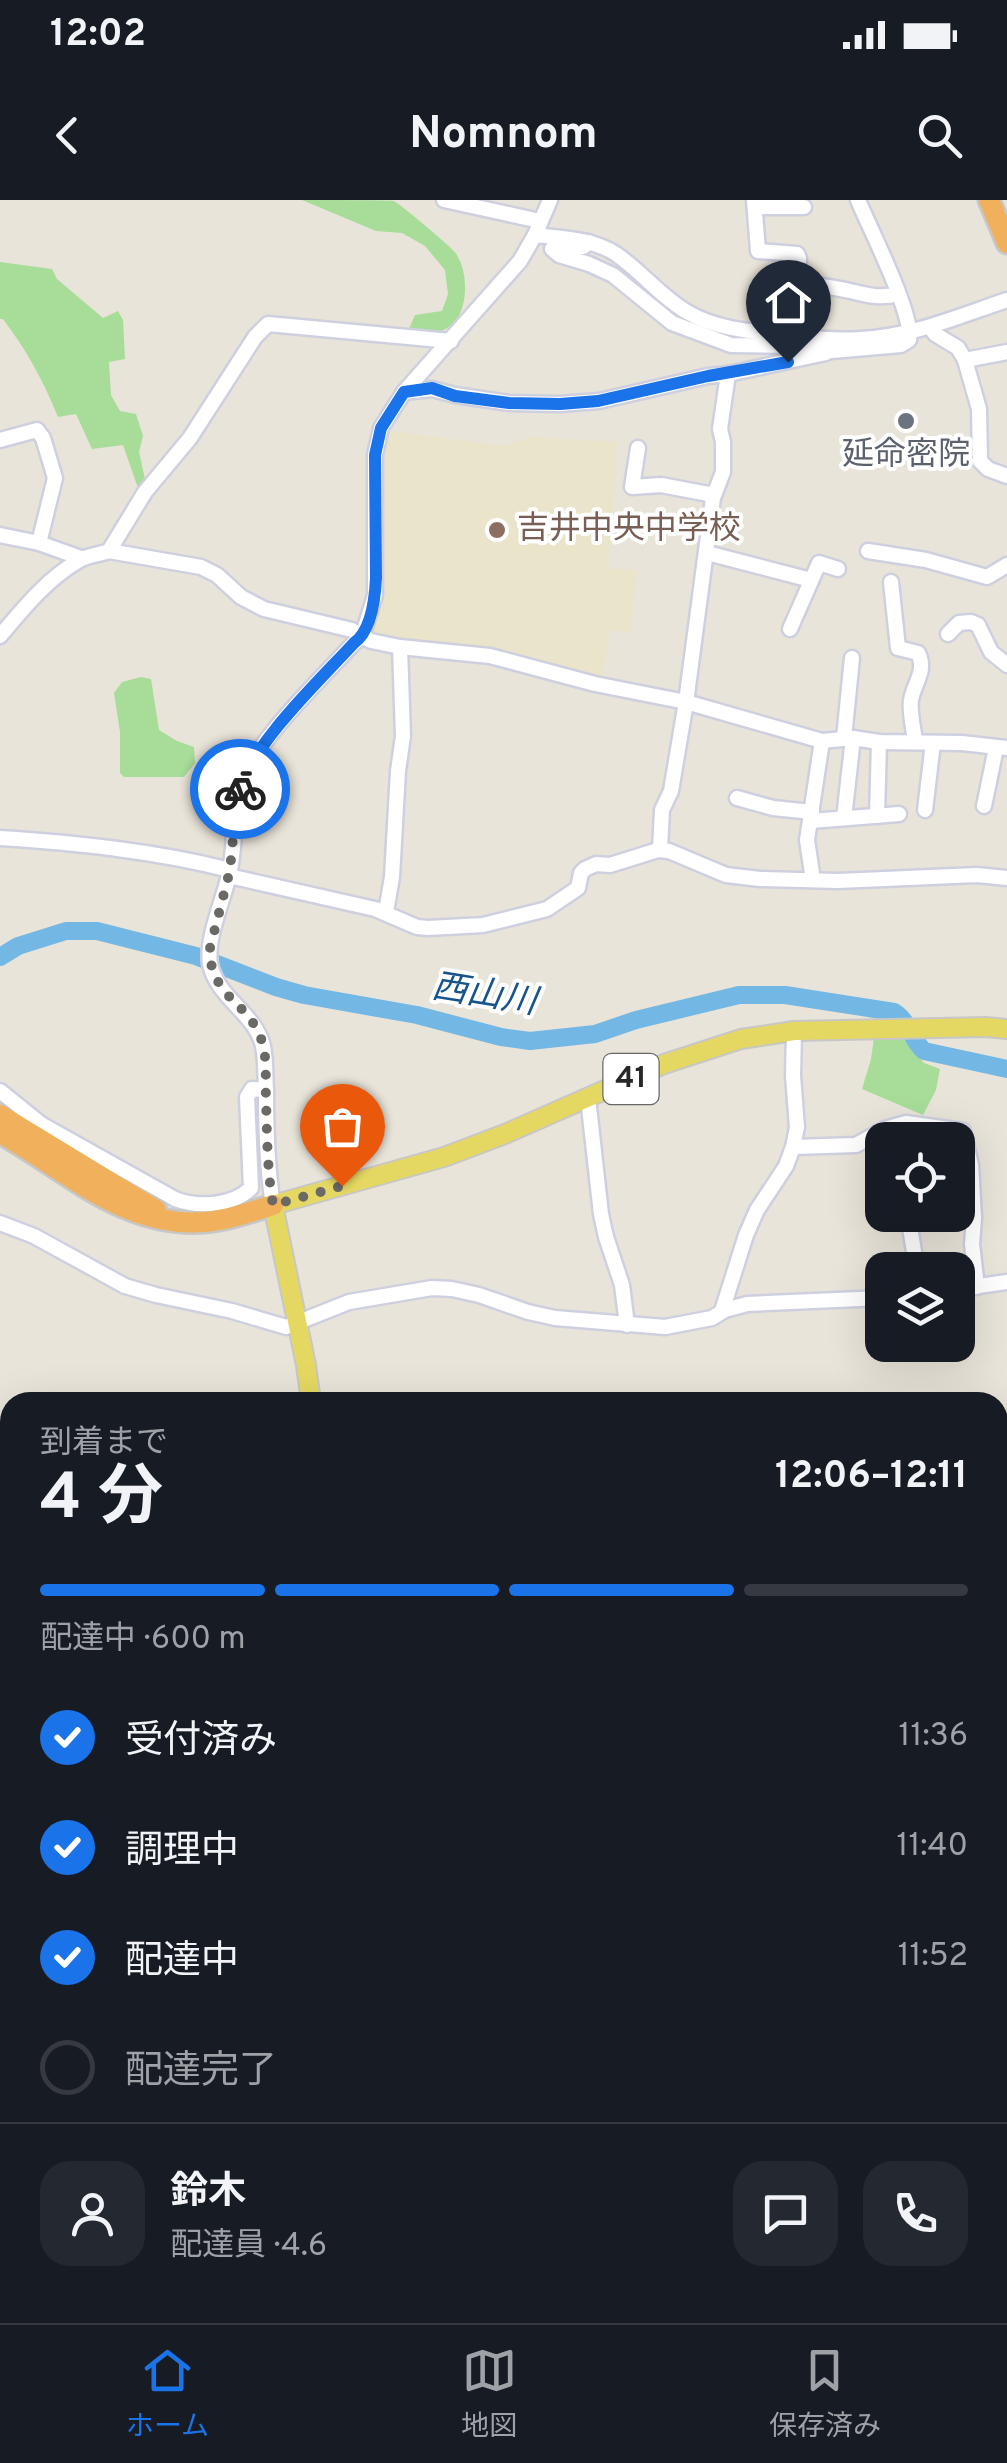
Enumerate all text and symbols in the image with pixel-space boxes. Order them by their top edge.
text: 12:02 [50,11,146,60]
text: Nomnom [409,107,598,164]
icon: back [40,108,95,163]
icon: search [912,108,967,163]
pin [746,260,831,363]
icon: home [761,275,816,330]
marker: 延命密院 [895,410,917,432]
place label: 延命密院 [842,436,970,476]
place label: 吉井中央中学校 [517,510,741,550]
marker: 吉井中央中学校 [486,519,508,541]
courier [190,739,290,839]
icon: bike [213,762,268,817]
water label: 西山川 [429,966,543,1027]
road number: 41 [604,1054,658,1104]
pin [300,1084,385,1187]
icon: bag [315,1099,370,1154]
map controls [865,1122,975,1362]
button: locate [865,1122,975,1232]
button: layers [865,1252,975,1362]
text: 到着まで [40,1424,168,1464]
text: 12:06–12:11 [775,1453,968,1502]
text: 4 分 [40,1460,163,1542]
text: 配達中 · 600 m [40,1620,246,1660]
icon: check [40,1710,95,1765]
text: 11:36 [899,1717,968,1757]
text: 受付済み [125,1718,277,1767]
icon: check [40,1820,95,1875]
text: 11:40 [897,1827,968,1867]
text: 調理中 [125,1828,239,1877]
icon: check [40,1930,95,1985]
text: 11:52 [898,1937,968,1977]
text: 配達中 [125,1938,239,1987]
text: 配達完了 [125,2048,277,2097]
button: person [40,2161,145,2266]
button: chat [733,2161,838,2266]
button: phone [863,2161,968,2266]
text: 鈴木 [170,2169,246,2218]
text: 配達員 · 4.6 [170,2227,327,2267]
tab: ホーム [126,2343,209,2446]
tab: 地図 [461,2343,517,2446]
tab: 保存済み [769,2343,881,2446]

